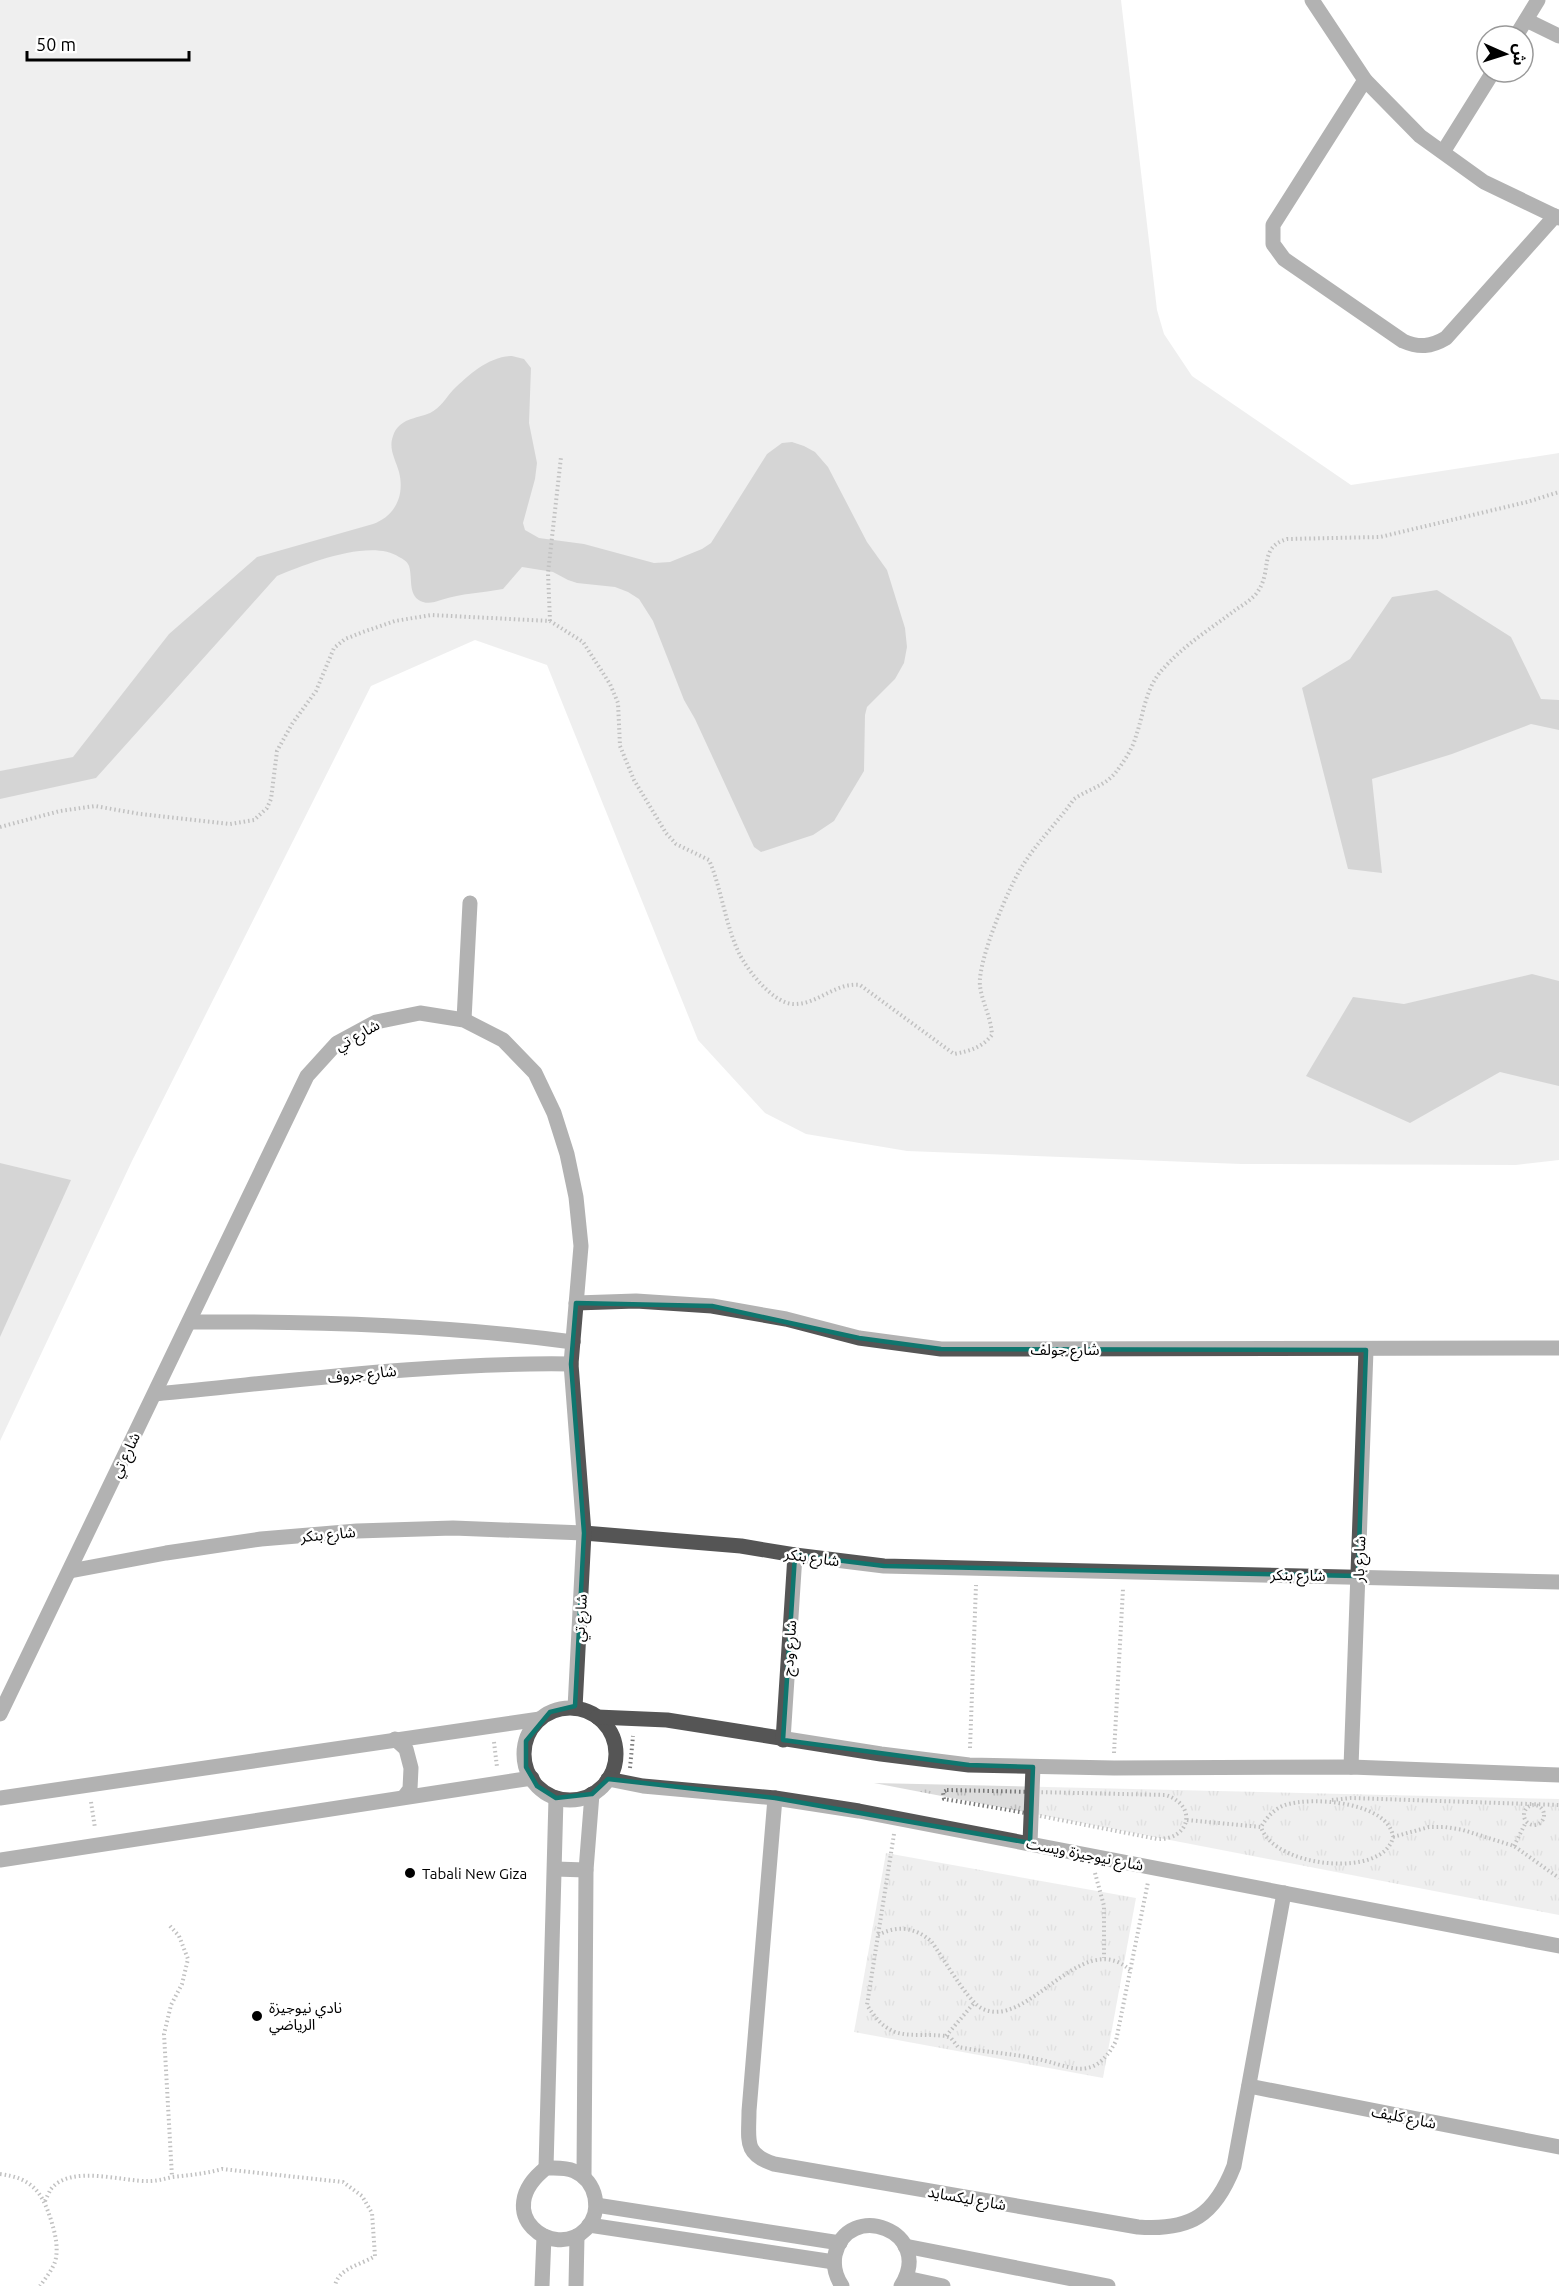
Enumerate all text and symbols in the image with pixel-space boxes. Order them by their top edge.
scale bar [27,24,189,62]
north arrow [1475,24,1535,84]
text: 50 m [36,34,76,54]
text: ش [1509,43,1530,66]
street label: شارع تي [332,1016,384,1058]
street label: شارع جولف [1031,1341,1100,1362]
street label: شارع جروف [327,1362,398,1390]
street label: شارع تي [107,1429,147,1482]
street label: شارع بنكر [299,1523,357,1549]
street label: شارع بار [1350,1535,1372,1584]
street label: شارع بنكر [782,1545,841,1573]
street label: شارع بنكر [1269,1566,1326,1588]
street label: شارع تي [570,1593,594,1643]
street label: شارع ودج [779,1619,803,1677]
street label: شارع نيوجيزة ويست [1024,1834,1145,1878]
place label: Tabali New Giza [422,1865,527,1882]
marker: Tabali New Giza [403,1866,417,1880]
place label: نادي نيوجيزة الرياضي [269,1999,342,2036]
marker: نادي نيوجيزة الرياضي [250,2009,264,2023]
street label: شارع كليف [1370,2102,1438,2136]
street label: شارع ليكسايد [926,2183,1008,2217]

